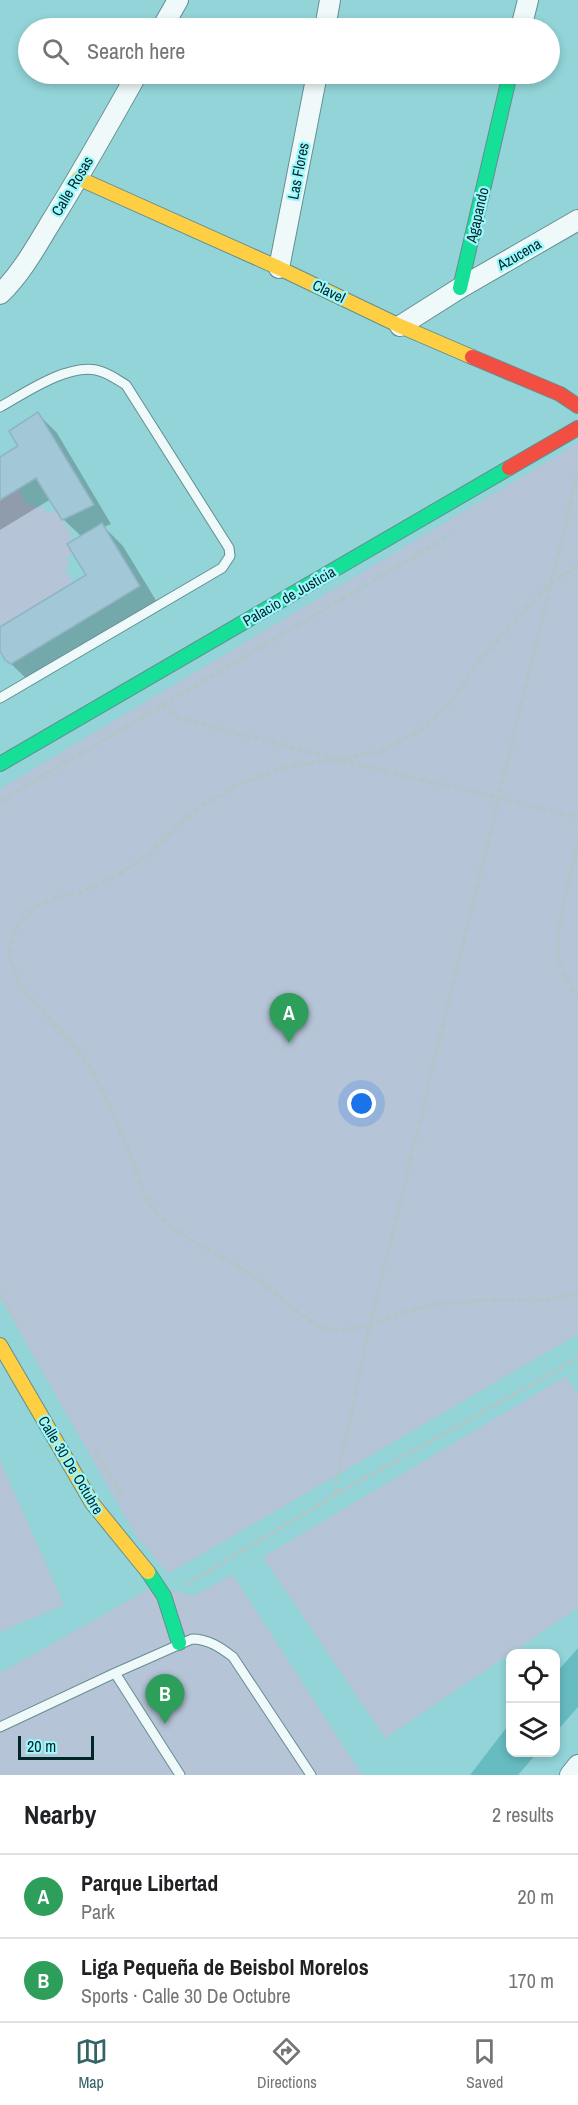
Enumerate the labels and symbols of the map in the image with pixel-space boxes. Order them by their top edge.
street label: Las Flores [282,141,314,201]
street label: Calle Rosas [46,152,98,220]
street label: Agapando [460,185,494,246]
street label: Azucena [492,233,545,276]
street label: Clavel [309,274,349,308]
street label: Palacio de Justicia [239,561,339,631]
pin: A [270,994,308,1043]
your location [347,1089,376,1118]
street label: Calle 30 De Octubre [33,1412,109,1518]
pin: B [146,1674,184,1724]
scale bar [18,1733,94,1760]

